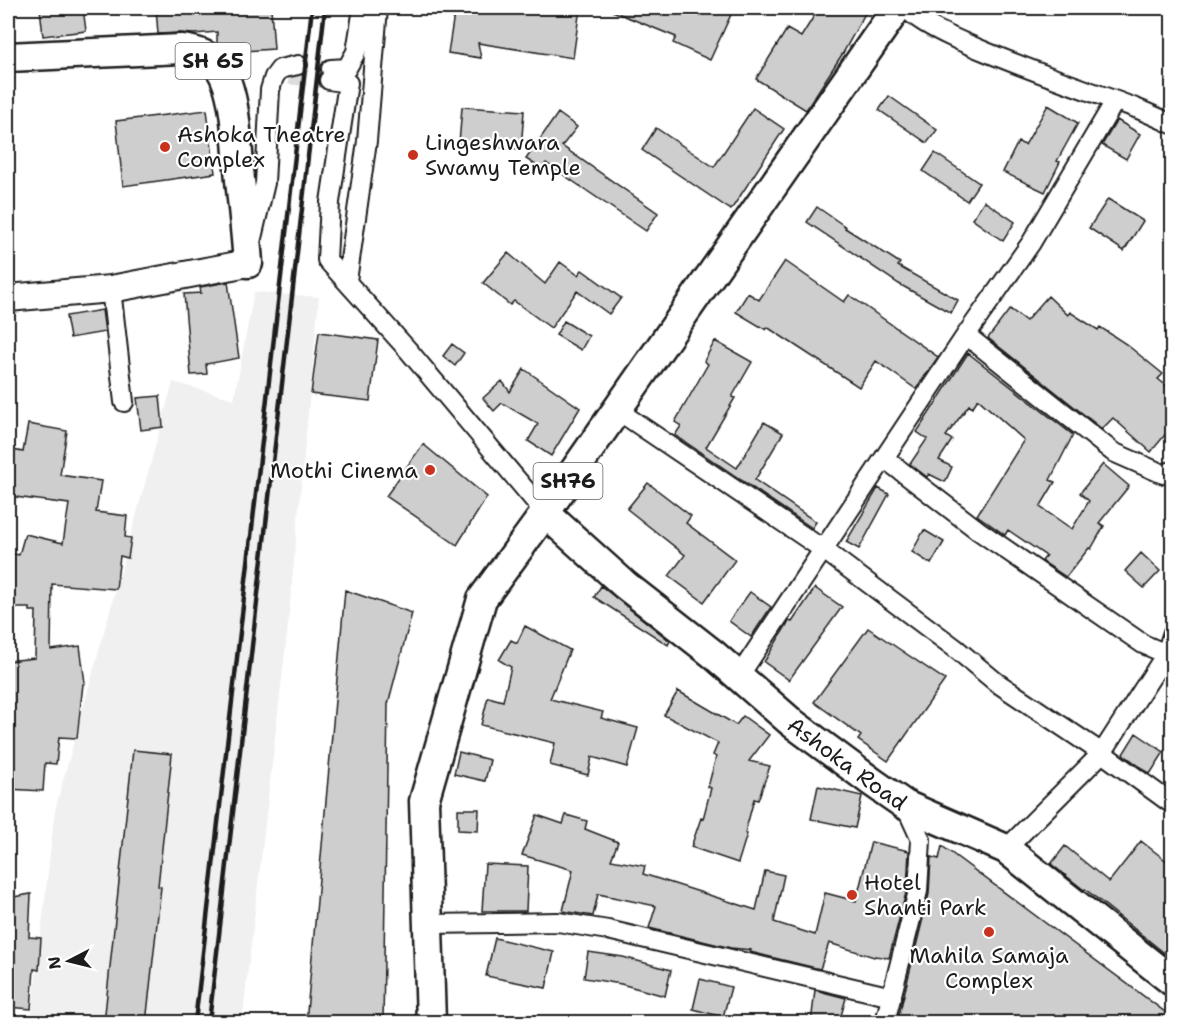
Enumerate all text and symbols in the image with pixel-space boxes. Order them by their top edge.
road number: SH 65 [176,43,250,79]
place label: Ashoka Theatre Complex [177,120,346,174]
place label: Lingeshwara Swamy Temple [425,128,581,182]
marker: Ashoka Theatre Complex [158,140,172,154]
marker: Lingeshwara Swamy Temple [406,148,420,162]
place label: Mothi Cinema [270,456,418,485]
marker: Mothi Cinema [423,463,437,477]
road number: SH76 [534,463,602,499]
street label: Ashoka Road [782,710,913,817]
place label: Hotel Shanti Park [864,868,987,922]
marker: Hotel Shanti Park [845,888,859,902]
marker: Mahila Samaja Complex [982,925,996,939]
north arrow [39,931,99,991]
place label: Mahila Samaja Complex [909,941,1069,995]
text: N [43,955,66,970]

